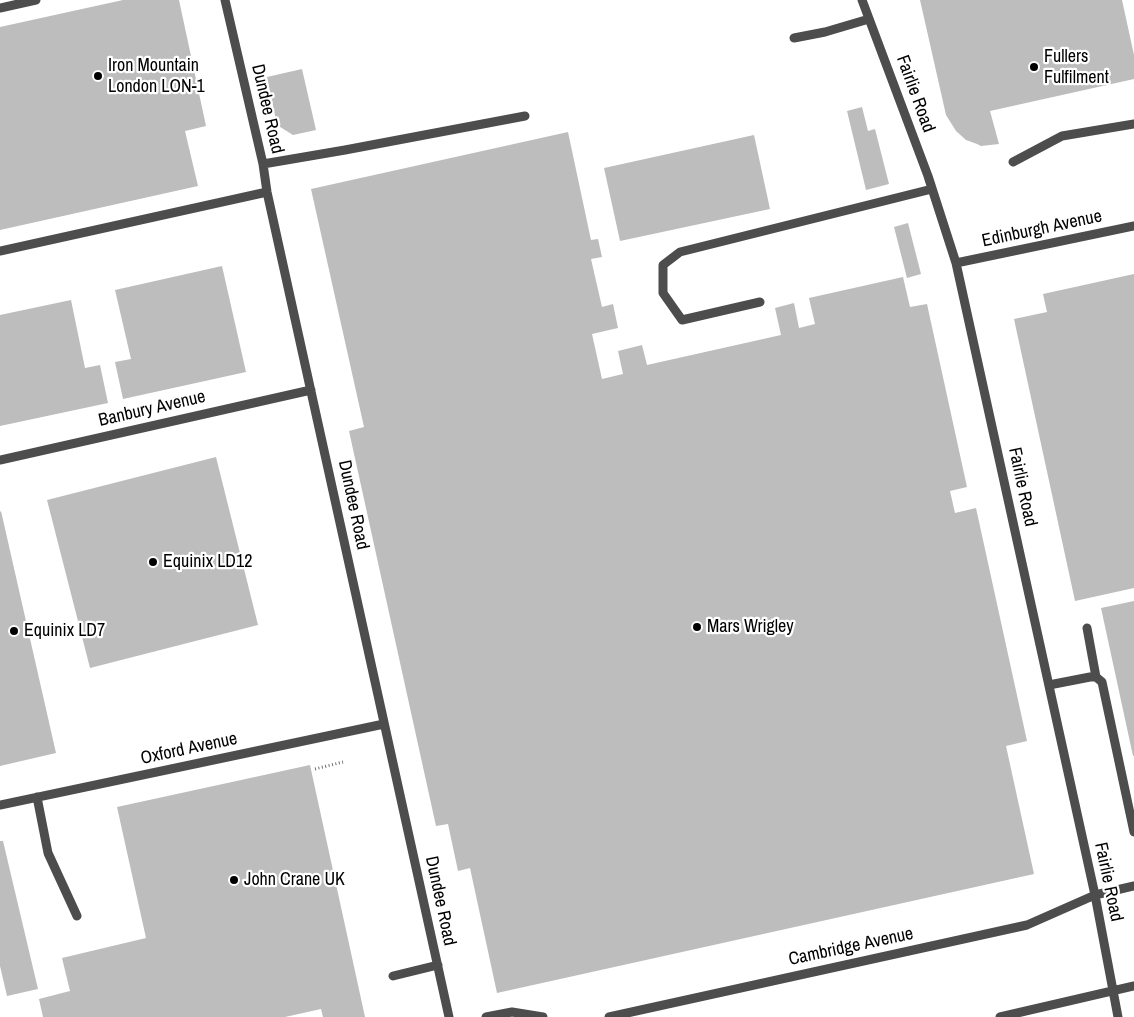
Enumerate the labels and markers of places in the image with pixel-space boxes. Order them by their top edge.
place label: Fullers Fulfilment [1044,46,1109,88]
place label: Iron Mountain London LON-1 [108,55,205,98]
marker: Fullers Fulfilment [1028,61,1040,73]
marker: Iron Mountain London LON-1 [92,70,104,82]
place label: Equinix LD12 [163,551,252,573]
marker: Equinix LD12 [147,556,159,568]
place label: Mars Wrigley [707,616,794,638]
place label: Equinix LD7 [24,620,105,642]
marker: Mars Wrigley [691,621,703,633]
marker: Equinix LD7 [8,625,20,637]
place label: John Crane UK [244,869,345,891]
marker: John Crane UK [228,874,240,886]

